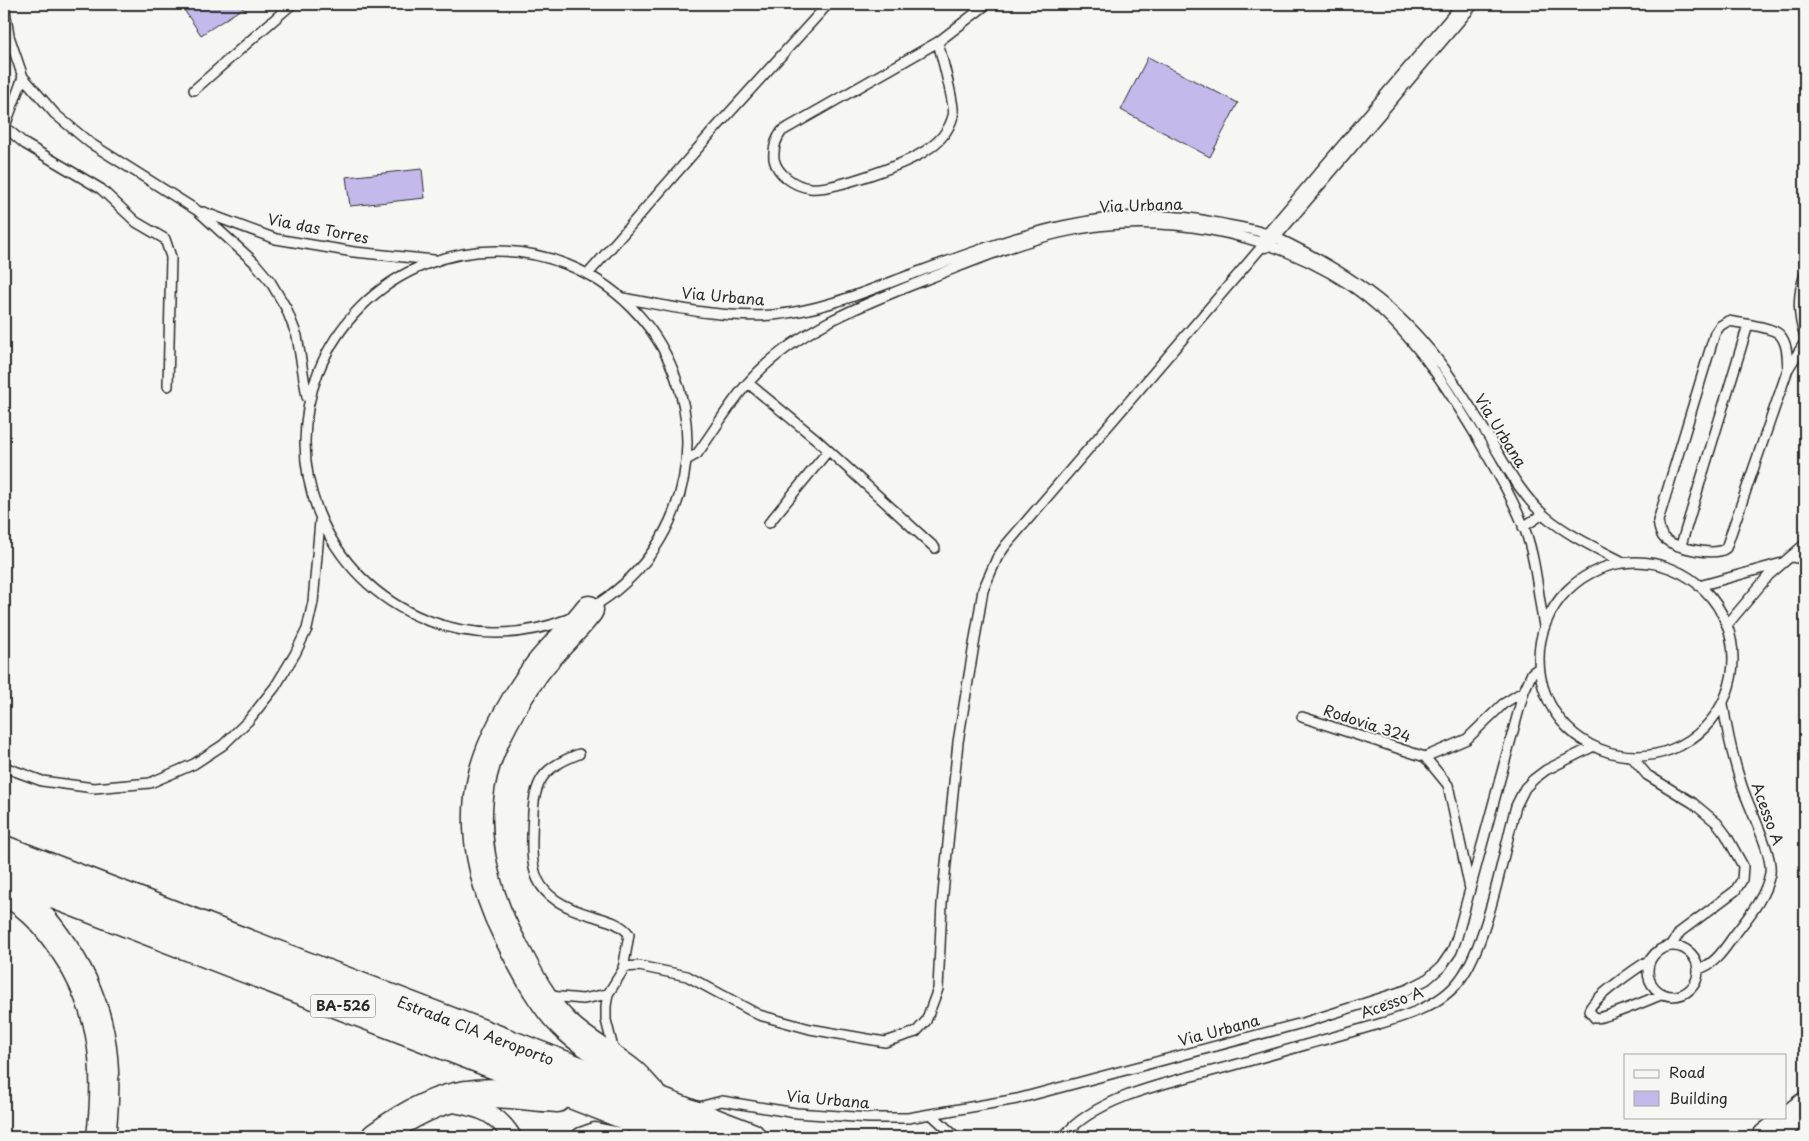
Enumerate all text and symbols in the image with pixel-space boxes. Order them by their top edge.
street label: Via Urbana [1099,192,1183,217]
street label: Via das Torres [266,206,371,249]
street label: Via Urbana [681,280,766,311]
street label: Via Urbana [1469,389,1533,472]
street label: Rodovia 324 [1321,698,1414,748]
street label: Acesso A [1746,779,1790,848]
street label: Acesso A [1357,980,1426,1024]
street label: Estrada CIA Aeroporto [394,989,558,1070]
road number: BA-526 [310,994,376,1018]
street label: Via Urbana [1175,1008,1262,1051]
legend [1624,1054,1786,1118]
text: Road [1669,1060,1705,1083]
street label: Via Urbana [786,1083,871,1114]
text: Building [1669,1086,1728,1109]

